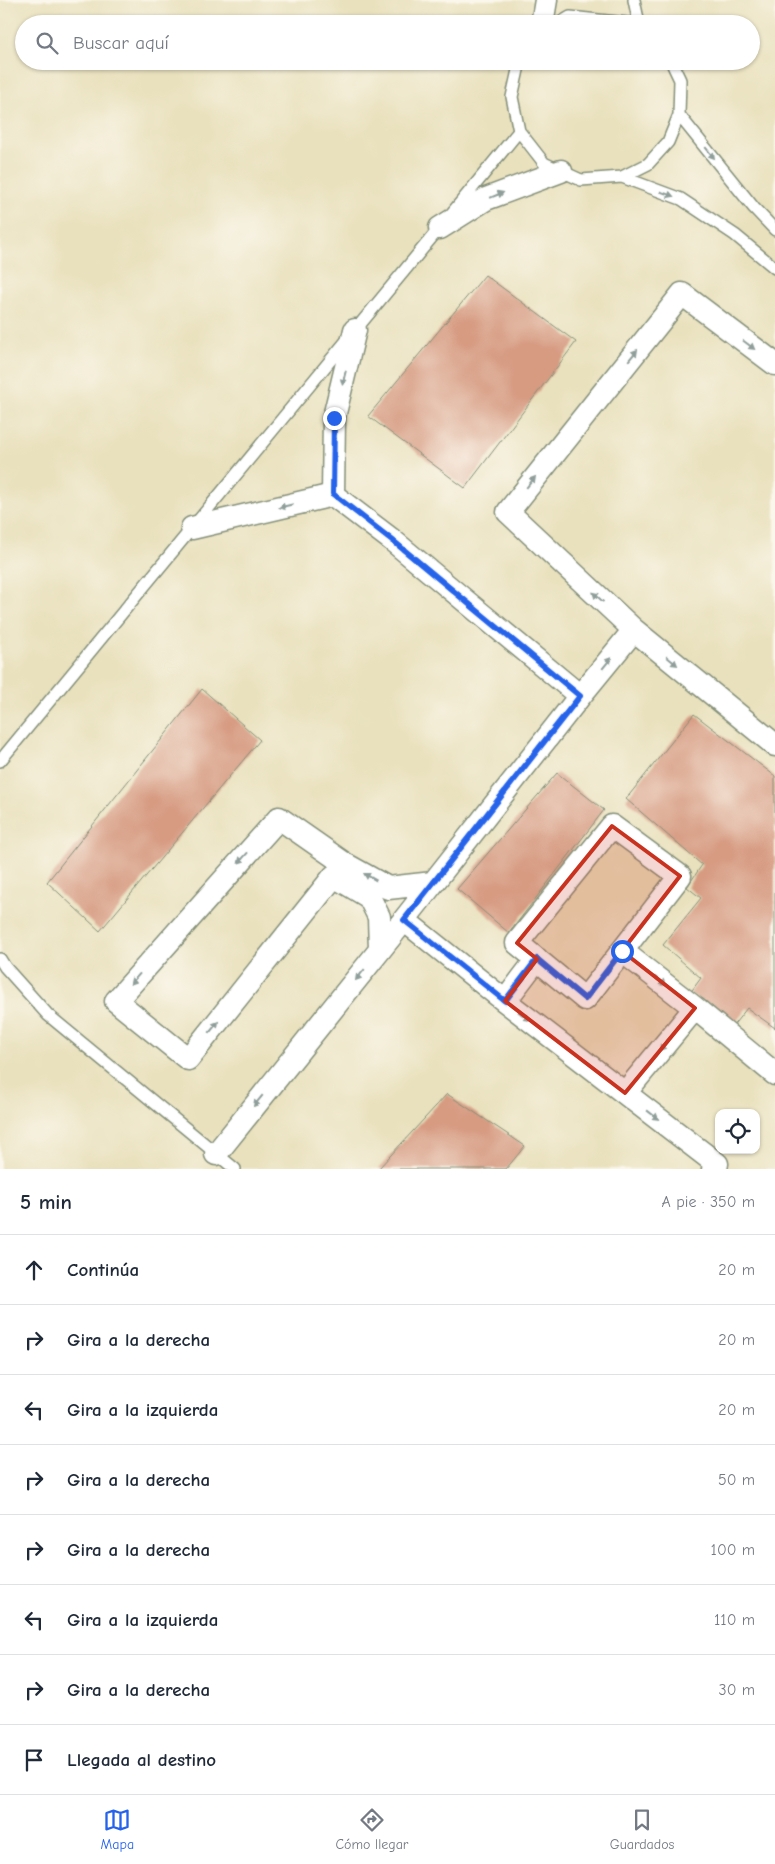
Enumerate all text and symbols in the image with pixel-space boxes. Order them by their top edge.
search box [15,15,760,70]
icon: search [33,29,61,57]
text: Buscar aquí [73,32,169,54]
one-way arrow [704,146,715,159]
one-way arrow [490,191,505,199]
one-way arrow [660,191,675,198]
one-way arrow [742,340,756,350]
one-way arrow [628,349,639,362]
one-way arrow [339,370,347,385]
route end [323,407,346,430]
one-way arrow [526,476,537,489]
one-way arrow [278,502,293,510]
one-way arrow [593,591,605,603]
one-way arrow [665,656,678,667]
one-way arrow [602,657,613,670]
one-way arrow [237,851,249,863]
one-way arrow [363,873,376,882]
route start [611,940,634,963]
one-way arrow [354,968,365,981]
one-way arrow [130,973,141,986]
one-way arrow [654,975,667,986]
one-way arrow [517,1010,530,1021]
one-way arrow [209,1020,219,1034]
one-way arrow [659,1039,670,1052]
one-way arrow [252,1095,263,1108]
one-way arrow [646,1109,659,1120]
map controls [715,1109,760,1154]
button: locate [715,1109,760,1154]
text: 5 min [20,1190,72,1214]
text: A pie · 350 m [662,1193,755,1211]
icon: ahead [20,1256,48,1284]
text: Continúa [67,1259,139,1281]
text: 20 m [718,1261,755,1279]
icon: right [20,1326,48,1354]
text: Gira a la derecha [67,1329,210,1351]
text: 20 m [718,1331,755,1349]
icon: left [20,1396,48,1424]
text: Gira a la izquierda [67,1399,218,1421]
text: 20 m [718,1401,755,1419]
icon: right [20,1466,48,1494]
text: Gira a la derecha [67,1469,210,1491]
text: 50 m [718,1471,755,1489]
icon: right [20,1536,48,1564]
text: Gira a la derecha [67,1539,210,1561]
text: 100 m [711,1541,755,1559]
icon: left [20,1606,48,1634]
text: Gira a la izquierda [67,1609,218,1631]
text: 110 m [714,1611,755,1629]
icon: right [20,1676,48,1704]
text: Gira a la derecha [67,1679,210,1701]
text: 30 m [719,1681,755,1699]
icon: arrive [20,1746,48,1774]
text: Llegada al destino [67,1749,216,1771]
tab: Mapa [101,1806,134,1853]
tab: Cómo llegar [335,1806,408,1853]
tab: Guardados [610,1806,674,1853]

